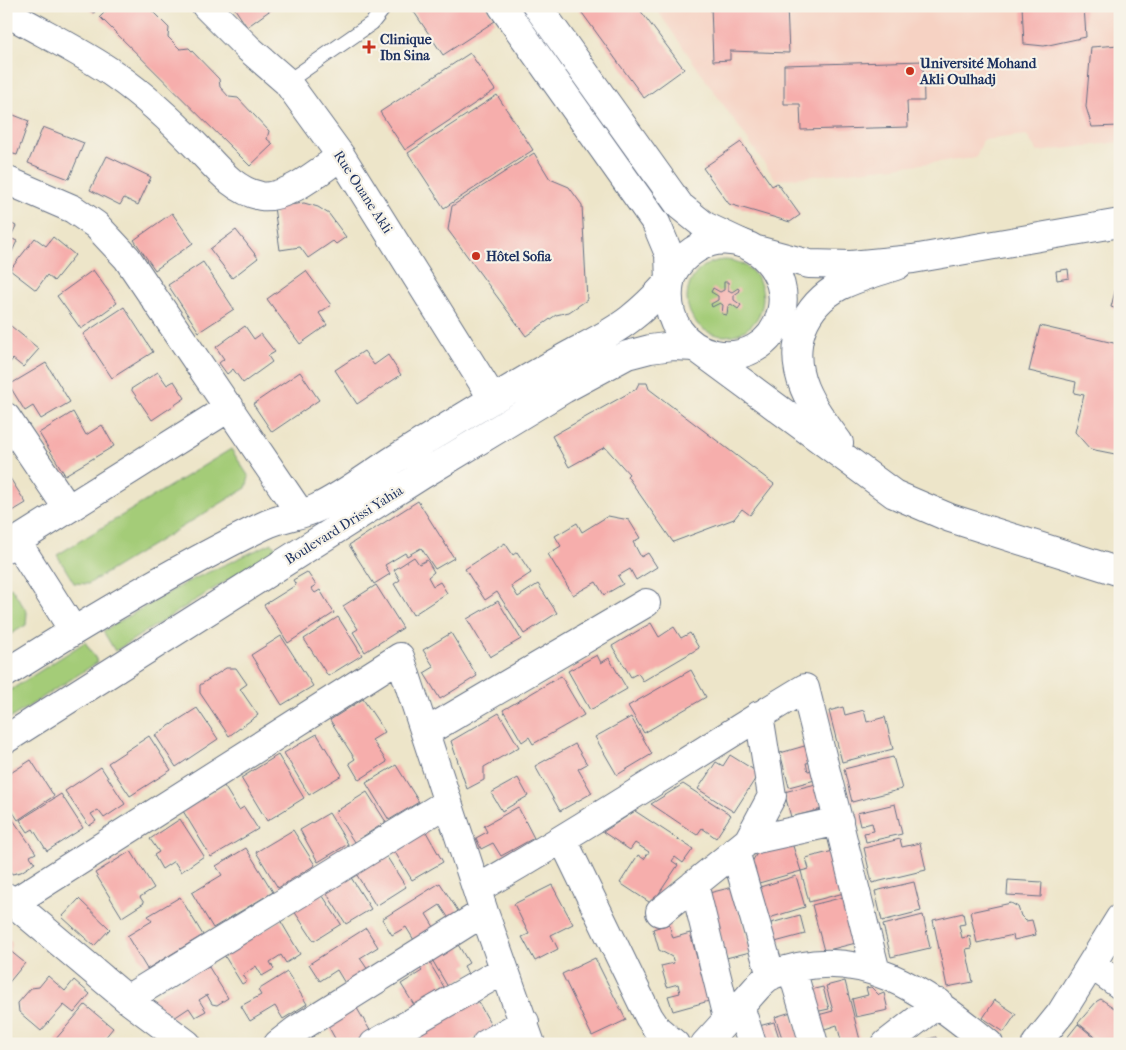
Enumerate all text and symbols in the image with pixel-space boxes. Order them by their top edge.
place label: Clinique Ibn Sina [380,31,432,64]
marker: Clinique Ibn Sina [362,40,376,54]
place label: Université Mohand Akli Oulhadj [919,55,1038,88]
marker: Université Mohand Akli Oulhadj [904,65,916,77]
street label: Rue Ouane Akli [330,147,396,237]
place label: Hôtel Sofia [486,248,552,265]
marker: Hôtel Sofia [470,250,482,262]
street label: Boulevard Drissi Yahia [282,482,407,568]

